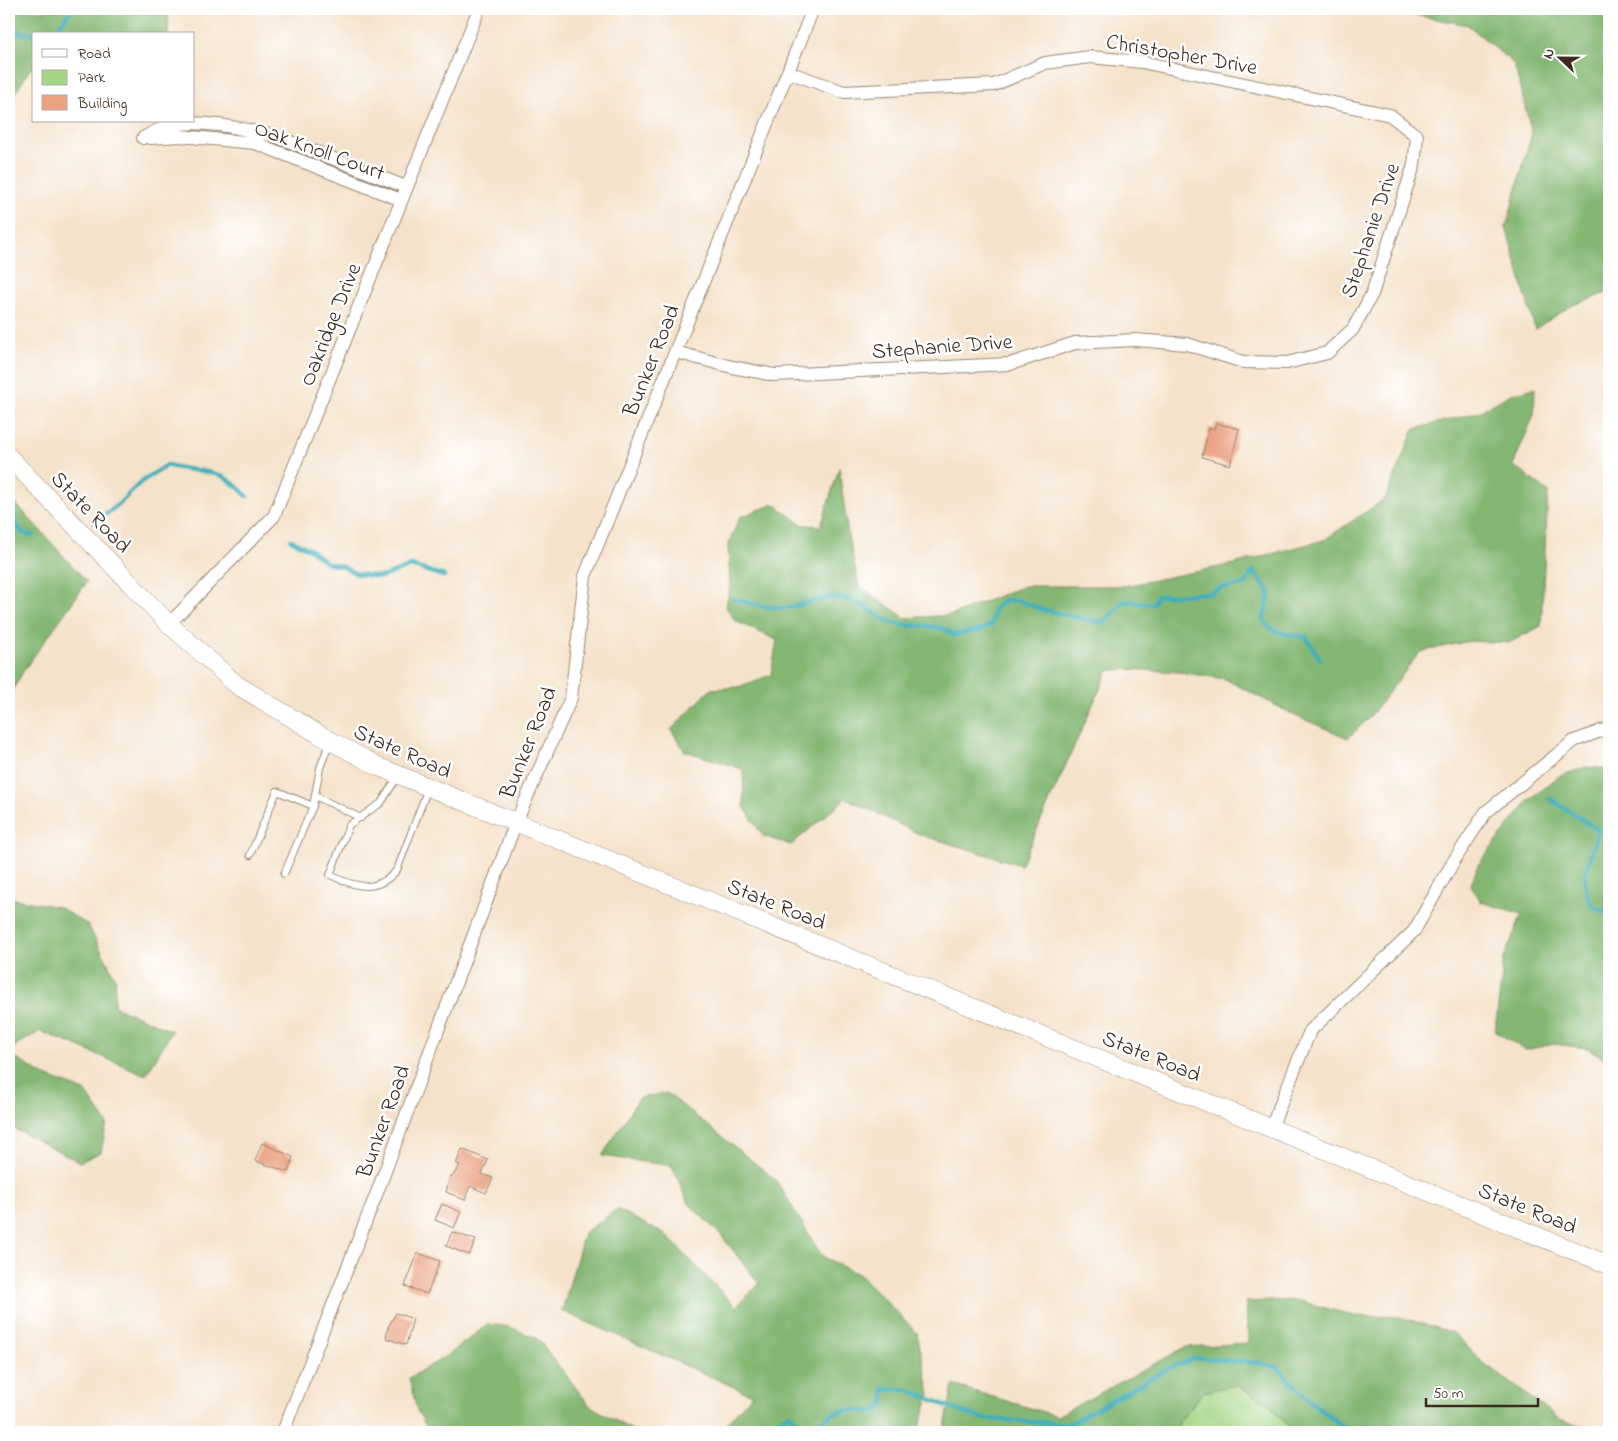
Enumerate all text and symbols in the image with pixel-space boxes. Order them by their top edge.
street label: Christopher Drive [1103,27,1260,85]
legend [32,32,195,122]
north arrow [1536,32,1586,82]
text: Road [78,43,111,65]
text: N [1538,45,1561,62]
text: Park [78,67,106,89]
text: Building [77,93,127,116]
street label: Oak Knoll Court [249,113,389,190]
street label: Stephanie Drive [1334,159,1410,303]
street label: Oakridge Drive [293,259,372,392]
street label: Bunker Road [615,300,690,423]
street label: Stephanie Drive [871,327,1014,369]
street label: State Road [42,465,137,562]
street label: Bunker Road [492,682,567,805]
street label: State Road [348,717,456,789]
street label: State Road [722,871,830,940]
street label: State Road [1097,1023,1205,1092]
street label: Bunker Road [349,1061,420,1184]
street label: State Road [1473,1175,1581,1244]
scale bar [1426,1376,1538,1408]
text: 50 m [1433,1383,1464,1405]

